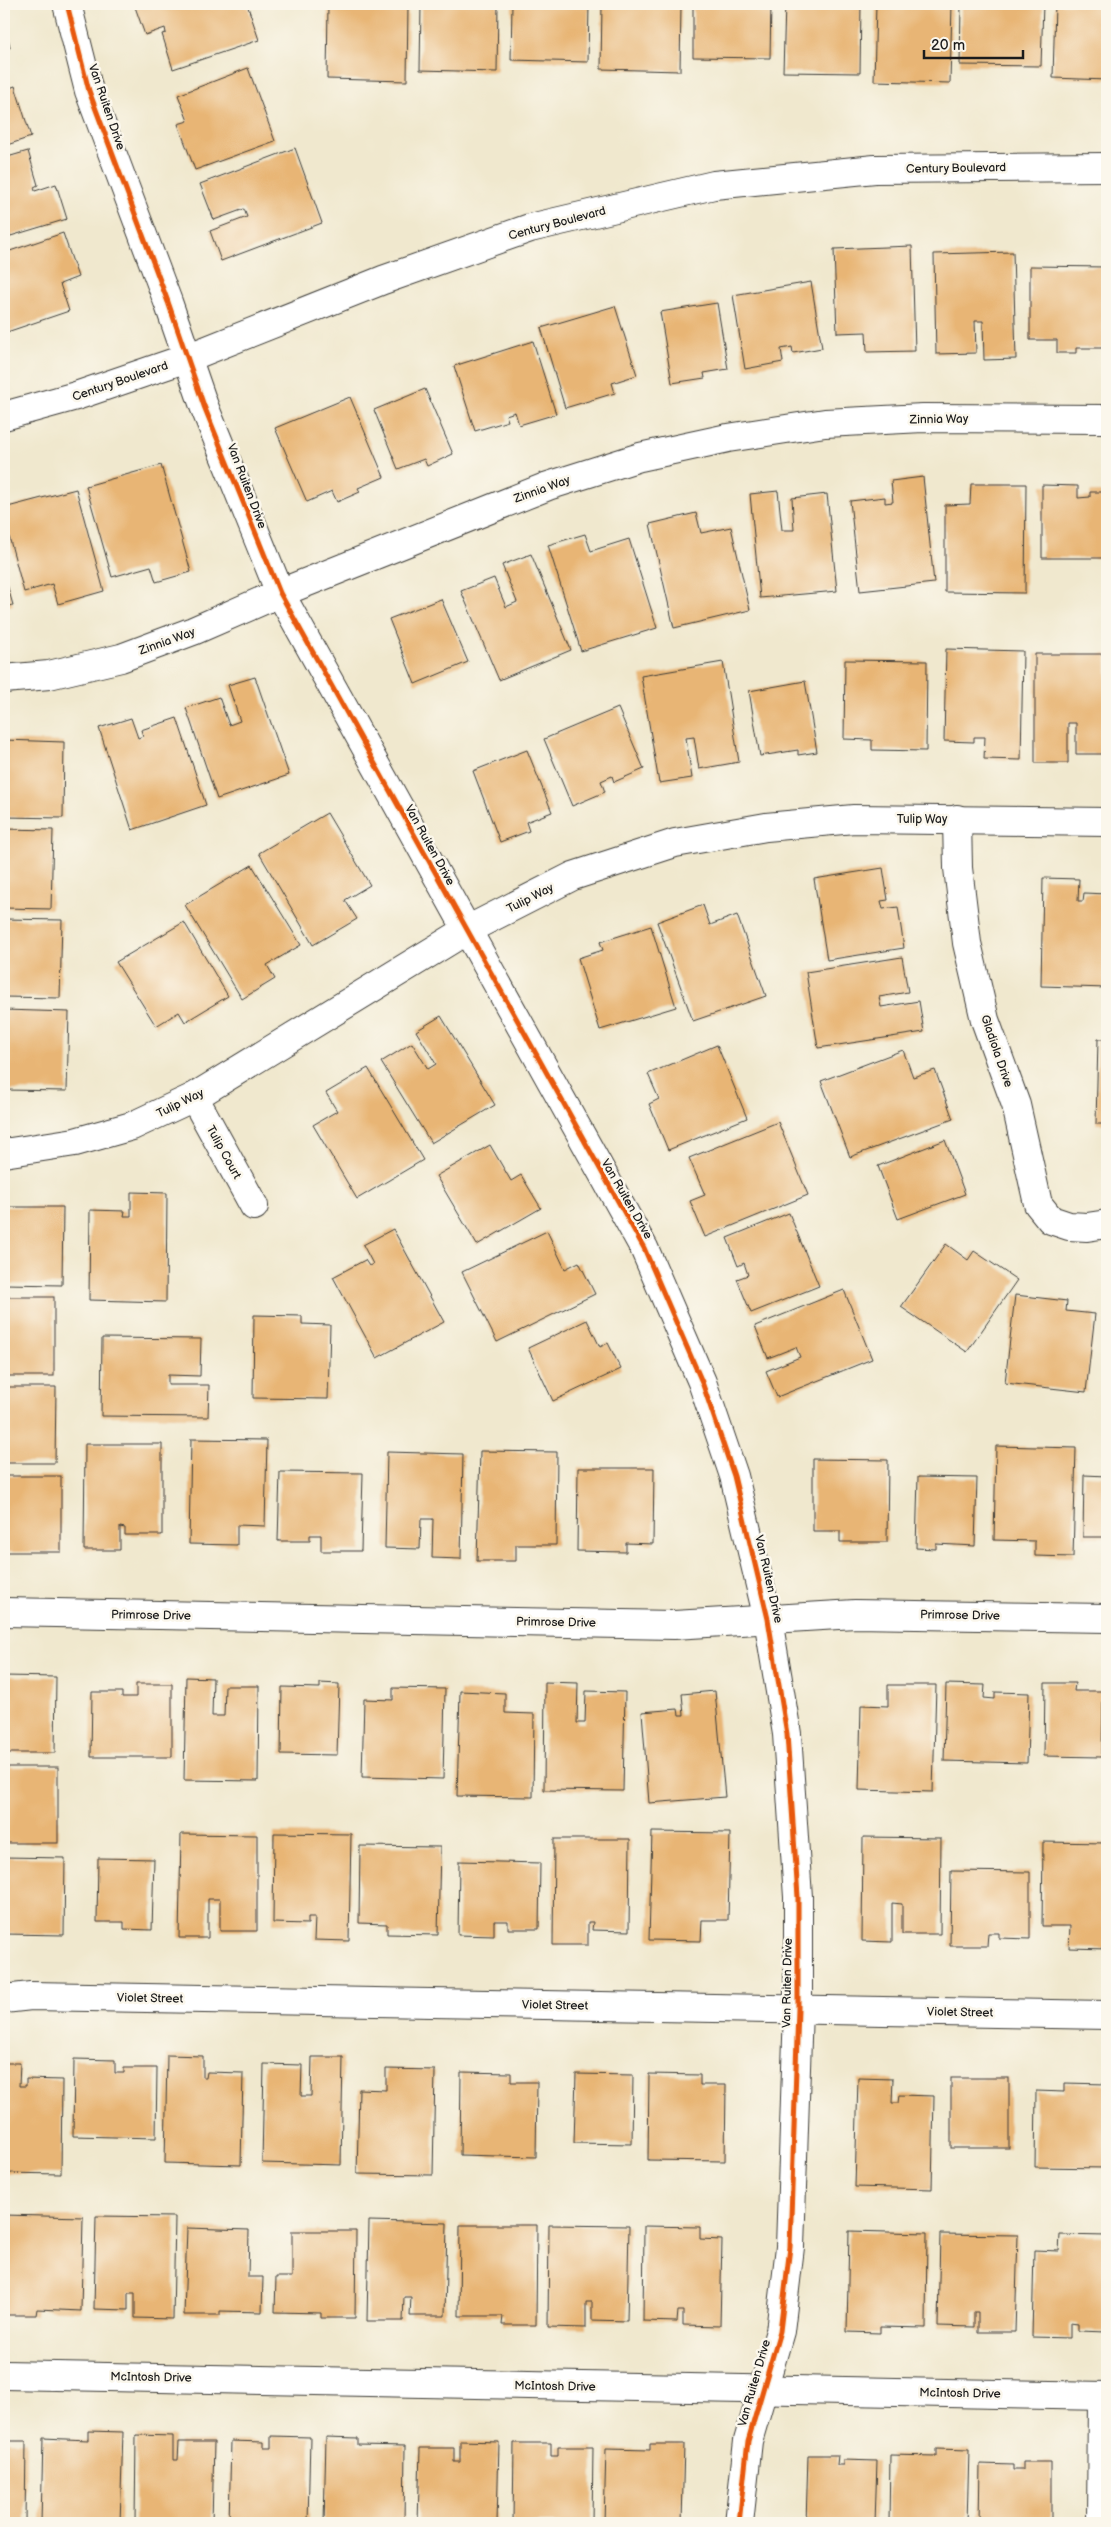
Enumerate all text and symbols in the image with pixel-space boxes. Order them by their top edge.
scale bar [924,28,1022,60]
text: 20 m [931,36,965,55]
street label: Van Ruiten Drive [85,62,128,152]
street label: Century Boulevard [906,160,1006,177]
street label: Century Boulevard [507,203,608,244]
street label: Century Boulevard [70,358,170,405]
street label: Zinnia Way [909,411,969,428]
street label: Van Ruiten Drive [223,441,270,531]
street label: Zinnia Way [511,472,573,507]
street label: Zinnia Way [136,624,198,659]
street label: Van Ruiten Drive [401,802,458,888]
street label: Tulip Way [897,812,948,827]
street label: Tulip Way [504,880,557,917]
street label: Gladiola Drive [977,1013,1016,1089]
street label: Tulip Way [154,1085,207,1121]
street label: Tulip Court [203,1123,245,1182]
street label: Van Ruiten Drive [598,1157,656,1242]
street label: Van Ruiten Drive [751,1534,786,1625]
street label: Primrose Drive [111,1607,191,1624]
street label: Primrose Drive [920,1607,1000,1624]
street label: Primrose Drive [516,1614,596,1631]
street label: Van Ruiten Drive [779,1938,796,2028]
street label: Violet Street [117,1990,184,2007]
street label: Violet Street [522,1997,589,2014]
street label: Violet Street [927,2004,994,2021]
street label: Van Ruiten Drive [735,2338,774,2428]
street label: McIntosh Drive [110,2369,192,2386]
street label: McIntosh Drive [514,2378,596,2395]
street label: McIntosh Drive [919,2385,1001,2402]

